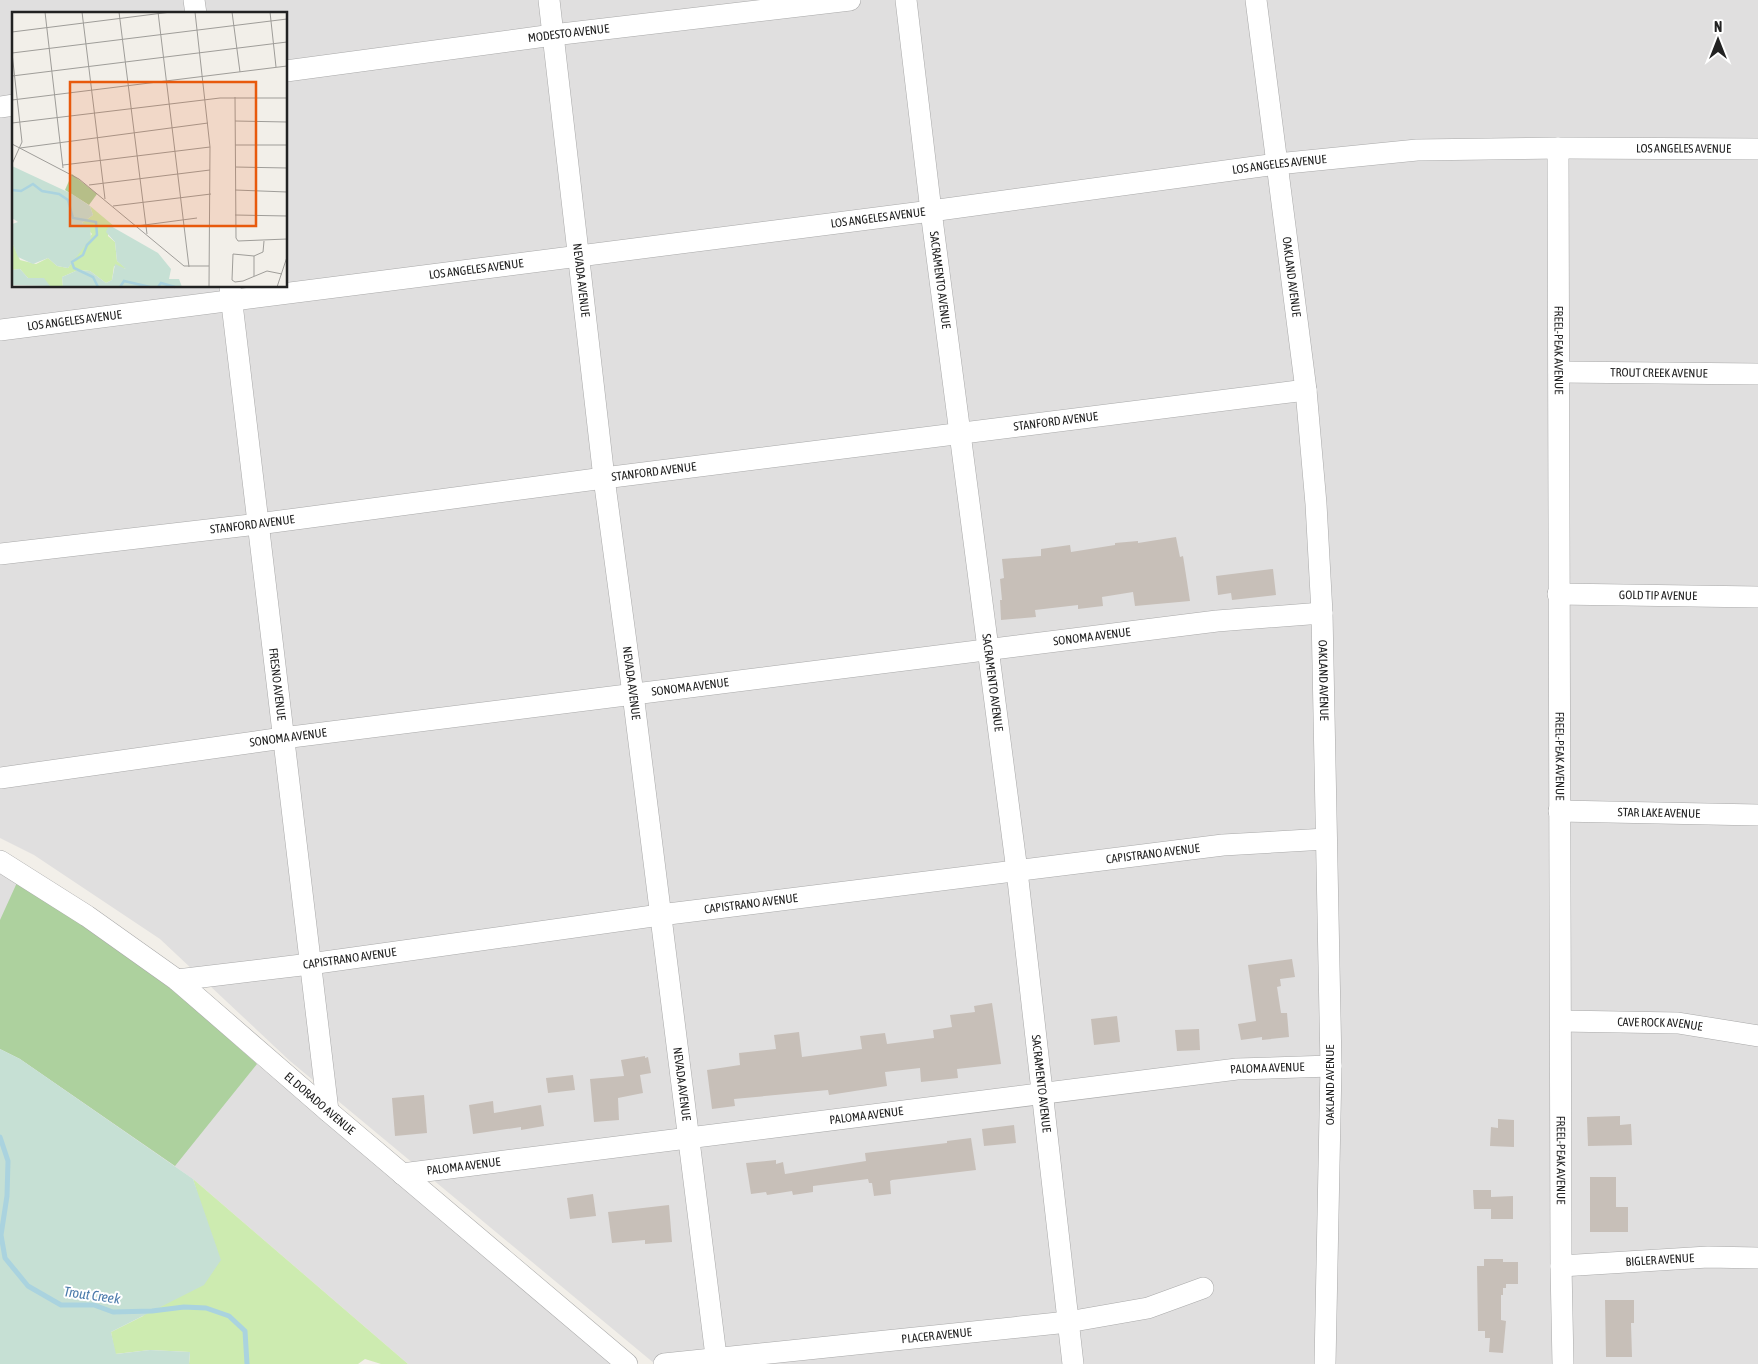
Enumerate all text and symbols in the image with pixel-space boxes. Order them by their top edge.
inset map [12,12,288,288]
north arrow [1693,15,1743,65]
text: N [1714,19,1722,35]
street label: MODESTO AVENUE [527,21,610,45]
street label: LOS ANGELES AVENUE [1636,141,1731,156]
street label: LOS ANGELES AVENUE [1231,152,1327,177]
street label: LOS ANGELES AVENUE [830,205,926,231]
street label: SACRAMENTO AVENUE [927,230,953,330]
street label: OAKLAND AVENUE [1279,236,1304,318]
street label: NEVADA AVENUE [570,243,592,318]
street label: LOS ANGELES AVENUE [428,256,524,282]
street label: FREEL-PEAK AVENUE [1551,306,1566,394]
street label: LOS ANGELES AVENUE [26,308,122,333]
street label: TROUT CREEK AVENUE [1610,366,1708,380]
street label: STANFORD AVENUE [1013,409,1099,434]
street label: STANFORD AVENUE [611,460,697,484]
street label: STANFORD AVENUE [209,512,295,537]
street label: GOLD TIP AVENUE [1619,588,1697,603]
street label: SONOMA AVENUE [1052,625,1131,648]
street label: SACRAMENTO AVENUE [979,633,1006,732]
street label: OAKLAND AVENUE [1316,640,1331,721]
street label: NEVADA AVENUE [620,645,643,721]
street label: FRESNO AVENUE [266,647,288,721]
street label: SONOMA AVENUE [651,675,729,699]
street label: FREEL-PEAK AVENUE [1553,712,1567,800]
street label: SONOMA AVENUE [249,726,328,750]
street label: STAR LAKE AVENUE [1618,805,1700,821]
street label: CAPISTRANO AVENUE [1105,841,1200,866]
street label: CAPISTRANO AVENUE [703,891,799,916]
street label: CAPISTRANO AVENUE [302,945,397,972]
street label: CAVE ROCK AVENUE [1617,1015,1704,1034]
street label: SACRAMENTO AVENUE [1029,1034,1054,1133]
street label: OAKLAND AVENUE [1323,1045,1337,1125]
street label: NEVADA AVENUE [670,1046,693,1121]
street label: PALOMA AVENUE [1229,1060,1305,1077]
street label: EL DORADO AVENUE [281,1069,358,1138]
street label: PALOMA AVENUE [829,1104,904,1127]
street label: FREEL-PEAK AVENUE [1554,1116,1568,1204]
street label: PALOMA AVENUE [426,1155,501,1178]
street label: BIGLER AVENUE [1625,1251,1694,1269]
water label: Trout Creek [63,1283,122,1307]
street label: PLACER AVENUE [901,1325,972,1346]

